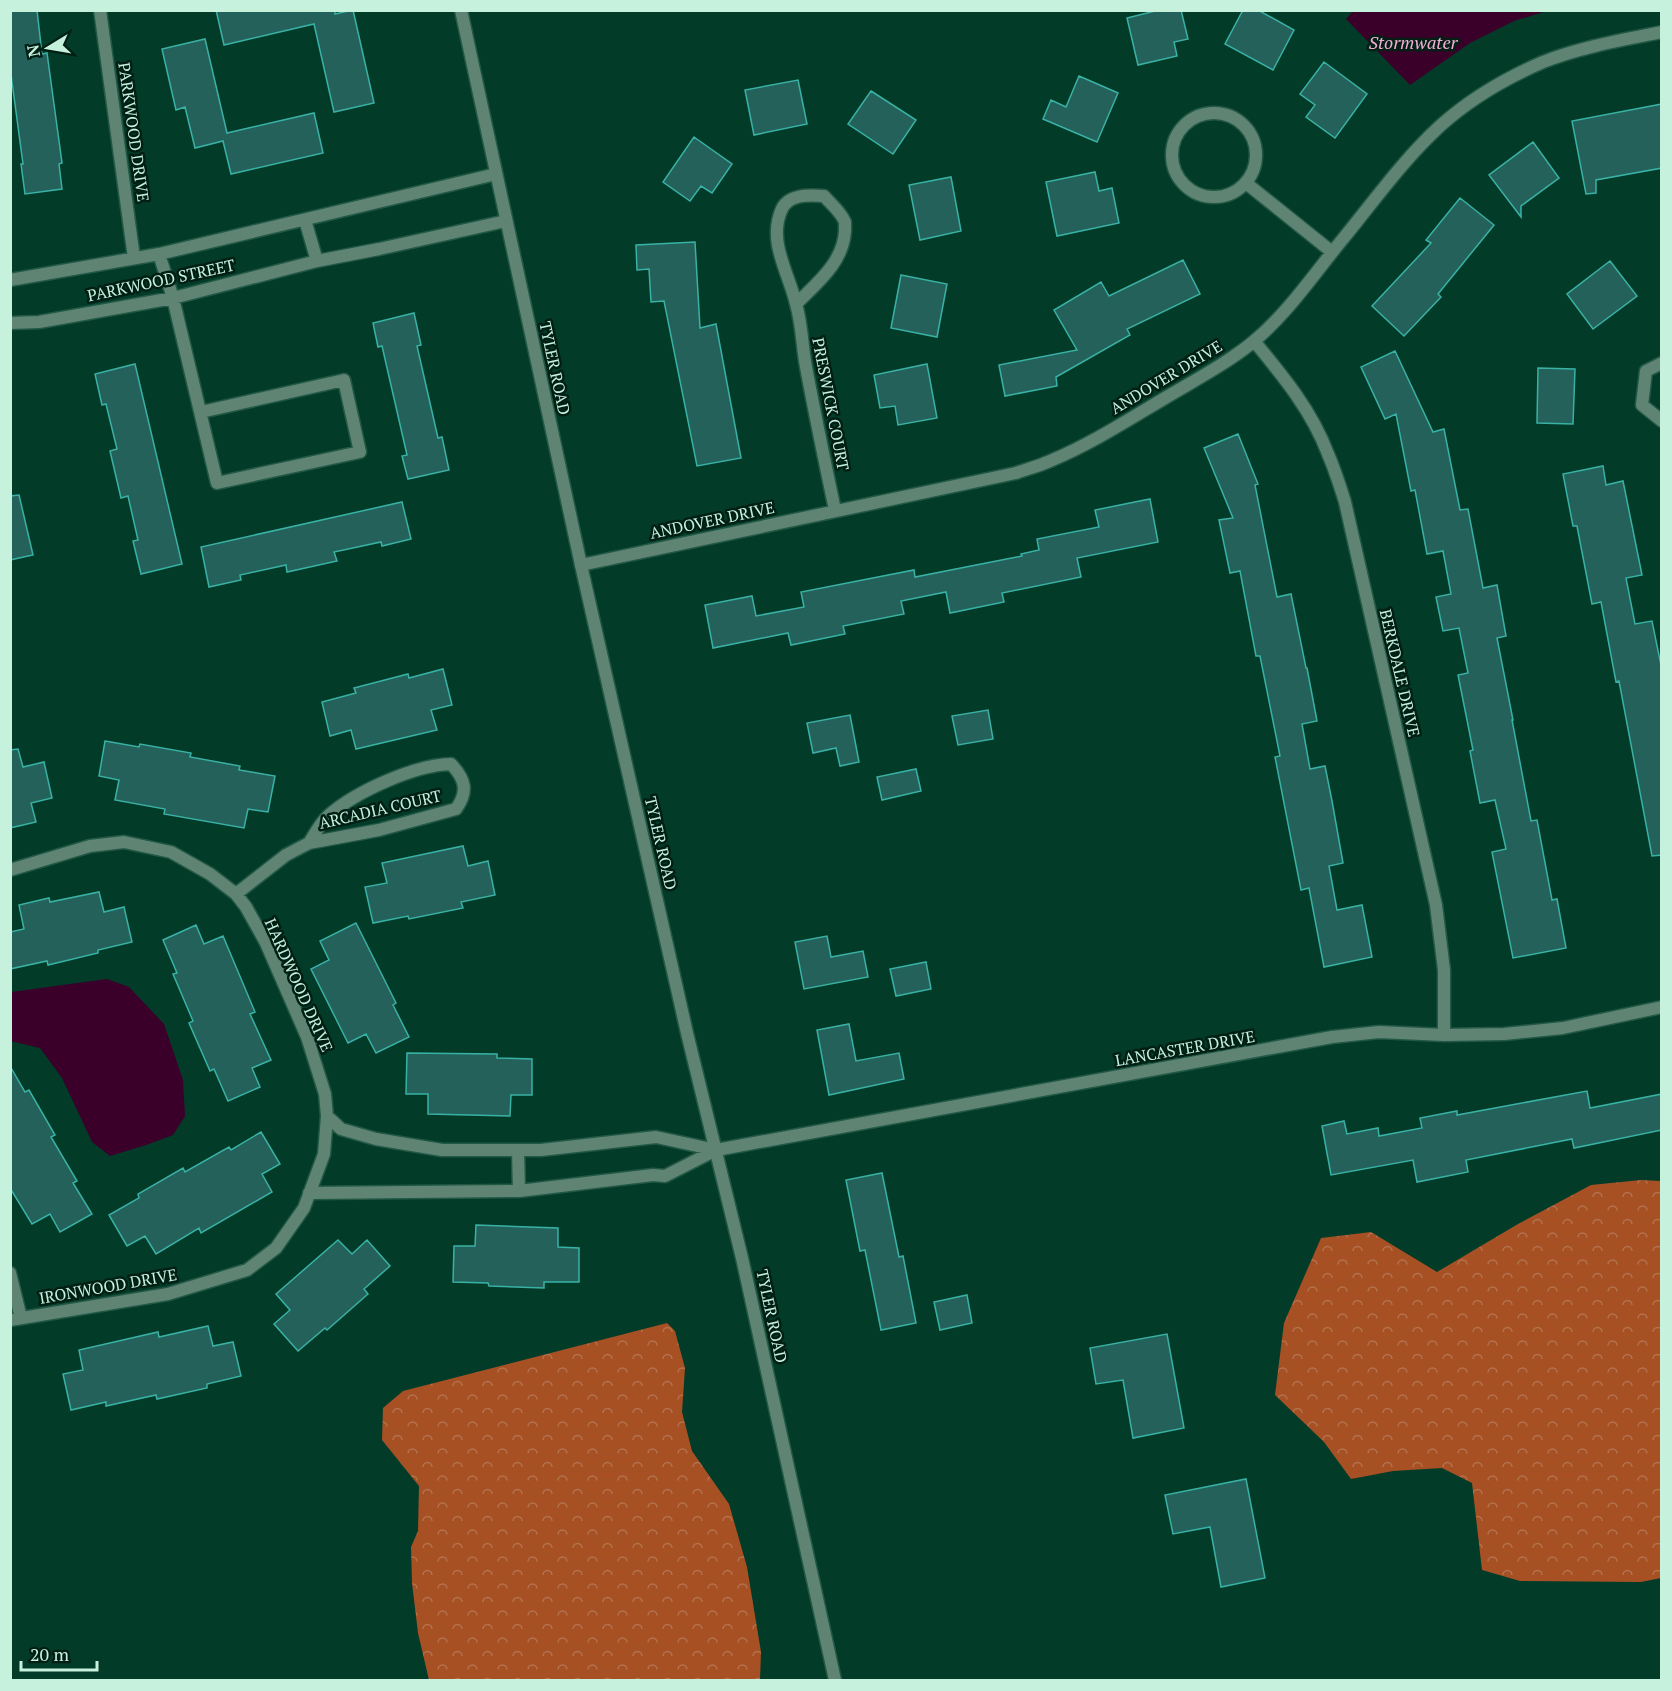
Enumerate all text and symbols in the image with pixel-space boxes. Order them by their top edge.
north arrow [18,18,78,78]
water label: Stormwater [1368,30,1459,54]
text: N [21,43,45,59]
street label: PARKWOOD DRIVE [113,61,155,203]
street label: PARKWOOD STREET [85,254,237,306]
street label: TYLER ROAD [534,319,576,417]
street label: ANDOVER DRIVE [1106,335,1226,419]
street label: PRESWICK COURT [807,336,855,472]
street label: ANDOVER DRIVE [648,496,776,544]
street label: BERKDALE DRIVE [1375,607,1425,739]
street label: ARCADIA COURT [317,784,443,834]
street label: TYLER ROAD [640,794,682,892]
street label: HARDWOOD DRIVE [260,915,338,1055]
street label: LANCASTER DRIVE [1113,1025,1257,1071]
street label: IRONWOOD DRIVE [37,1263,179,1309]
street label: TYLER ROAD [751,1267,793,1365]
scale bar [21,1634,98,1672]
text: 20 m [30,1642,70,1666]

